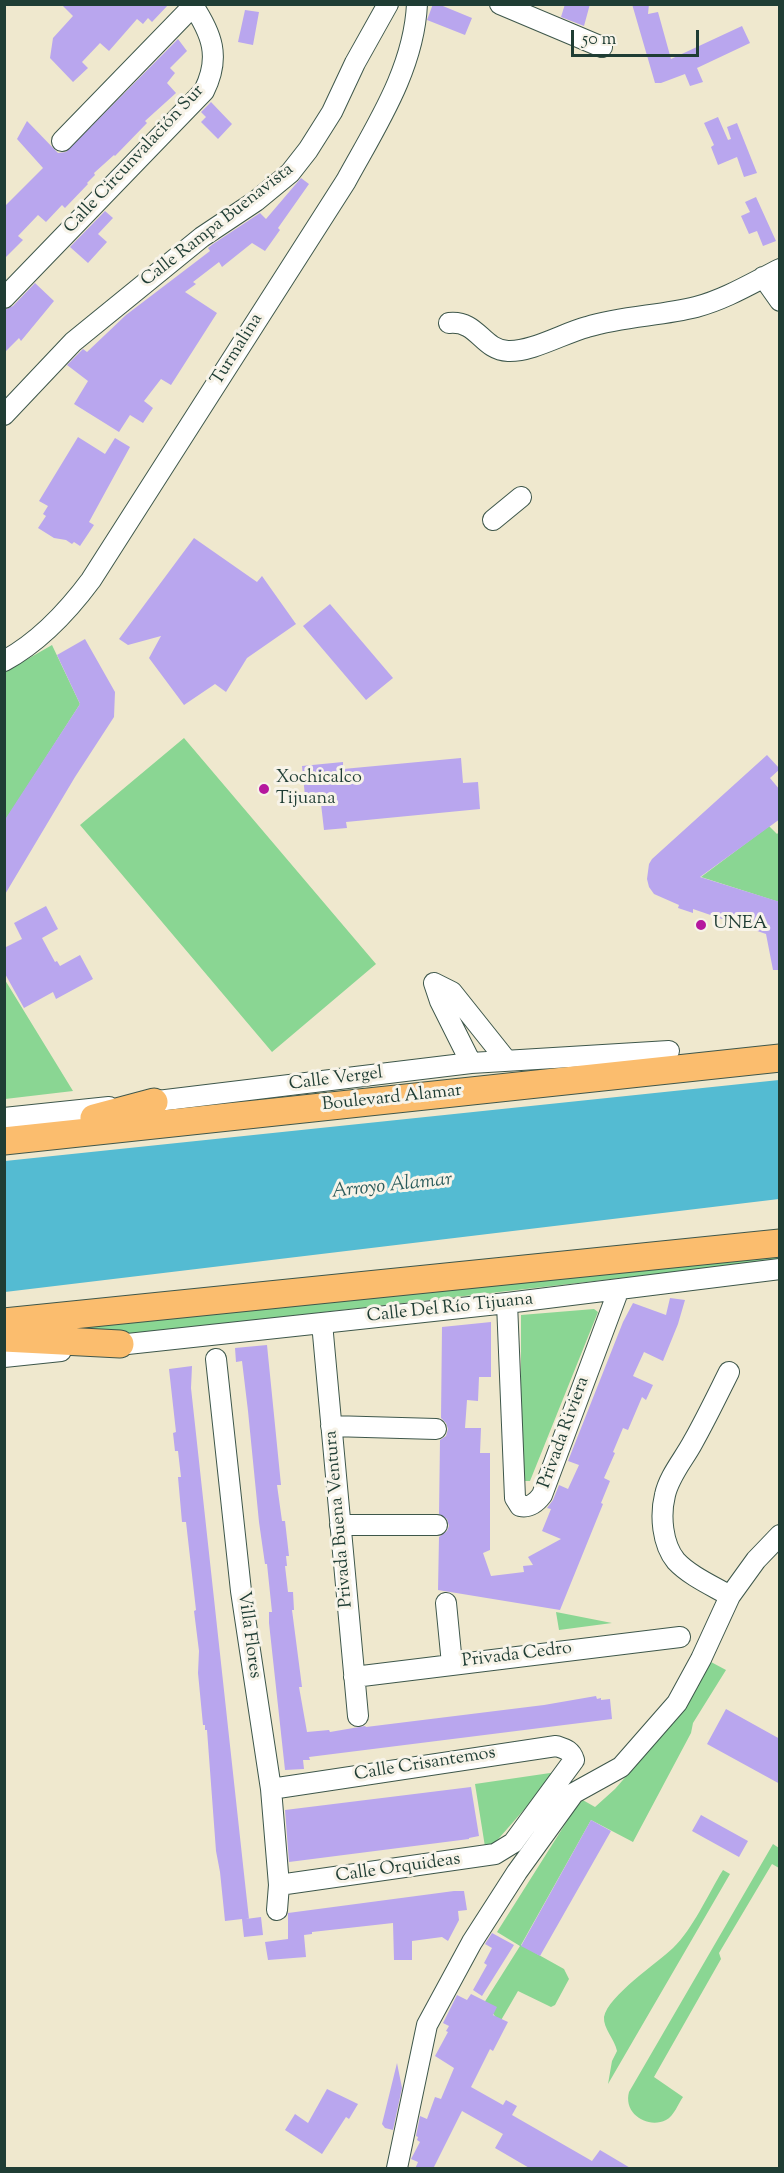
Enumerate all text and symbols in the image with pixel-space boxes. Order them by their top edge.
scale bar [574,18,702,56]
text: 50 m [582,27,616,53]
street label: Calle Circunvalación Sur [60,81,210,239]
street label: Calle Rampa Buenavista [137,160,299,292]
street label: Turmalina [208,310,268,390]
place label: Xochicalco Tijuana [276,768,362,810]
marker: Xochicalco Tijuana [257,782,271,796]
place label: UNEA [713,914,768,936]
marker: UNEA [694,918,708,932]
street label: Calle Vergel [288,1064,384,1096]
street label: Boulevard Alamar [321,1081,463,1117]
water label: Arroyo Alamar [330,1169,454,1205]
street label: Calle Del Río Tijuana [366,1290,534,1328]
street label: Privada Riviera [535,1374,595,1492]
street label: Privada Buena Ventura [322,1430,358,1608]
street label: Villa Flores [231,1590,265,1680]
street label: Privada Cedro [461,1639,573,1673]
street label: Calle Crisantemos [353,1743,497,1787]
street label: Calle Orquideas [334,1850,462,1888]

